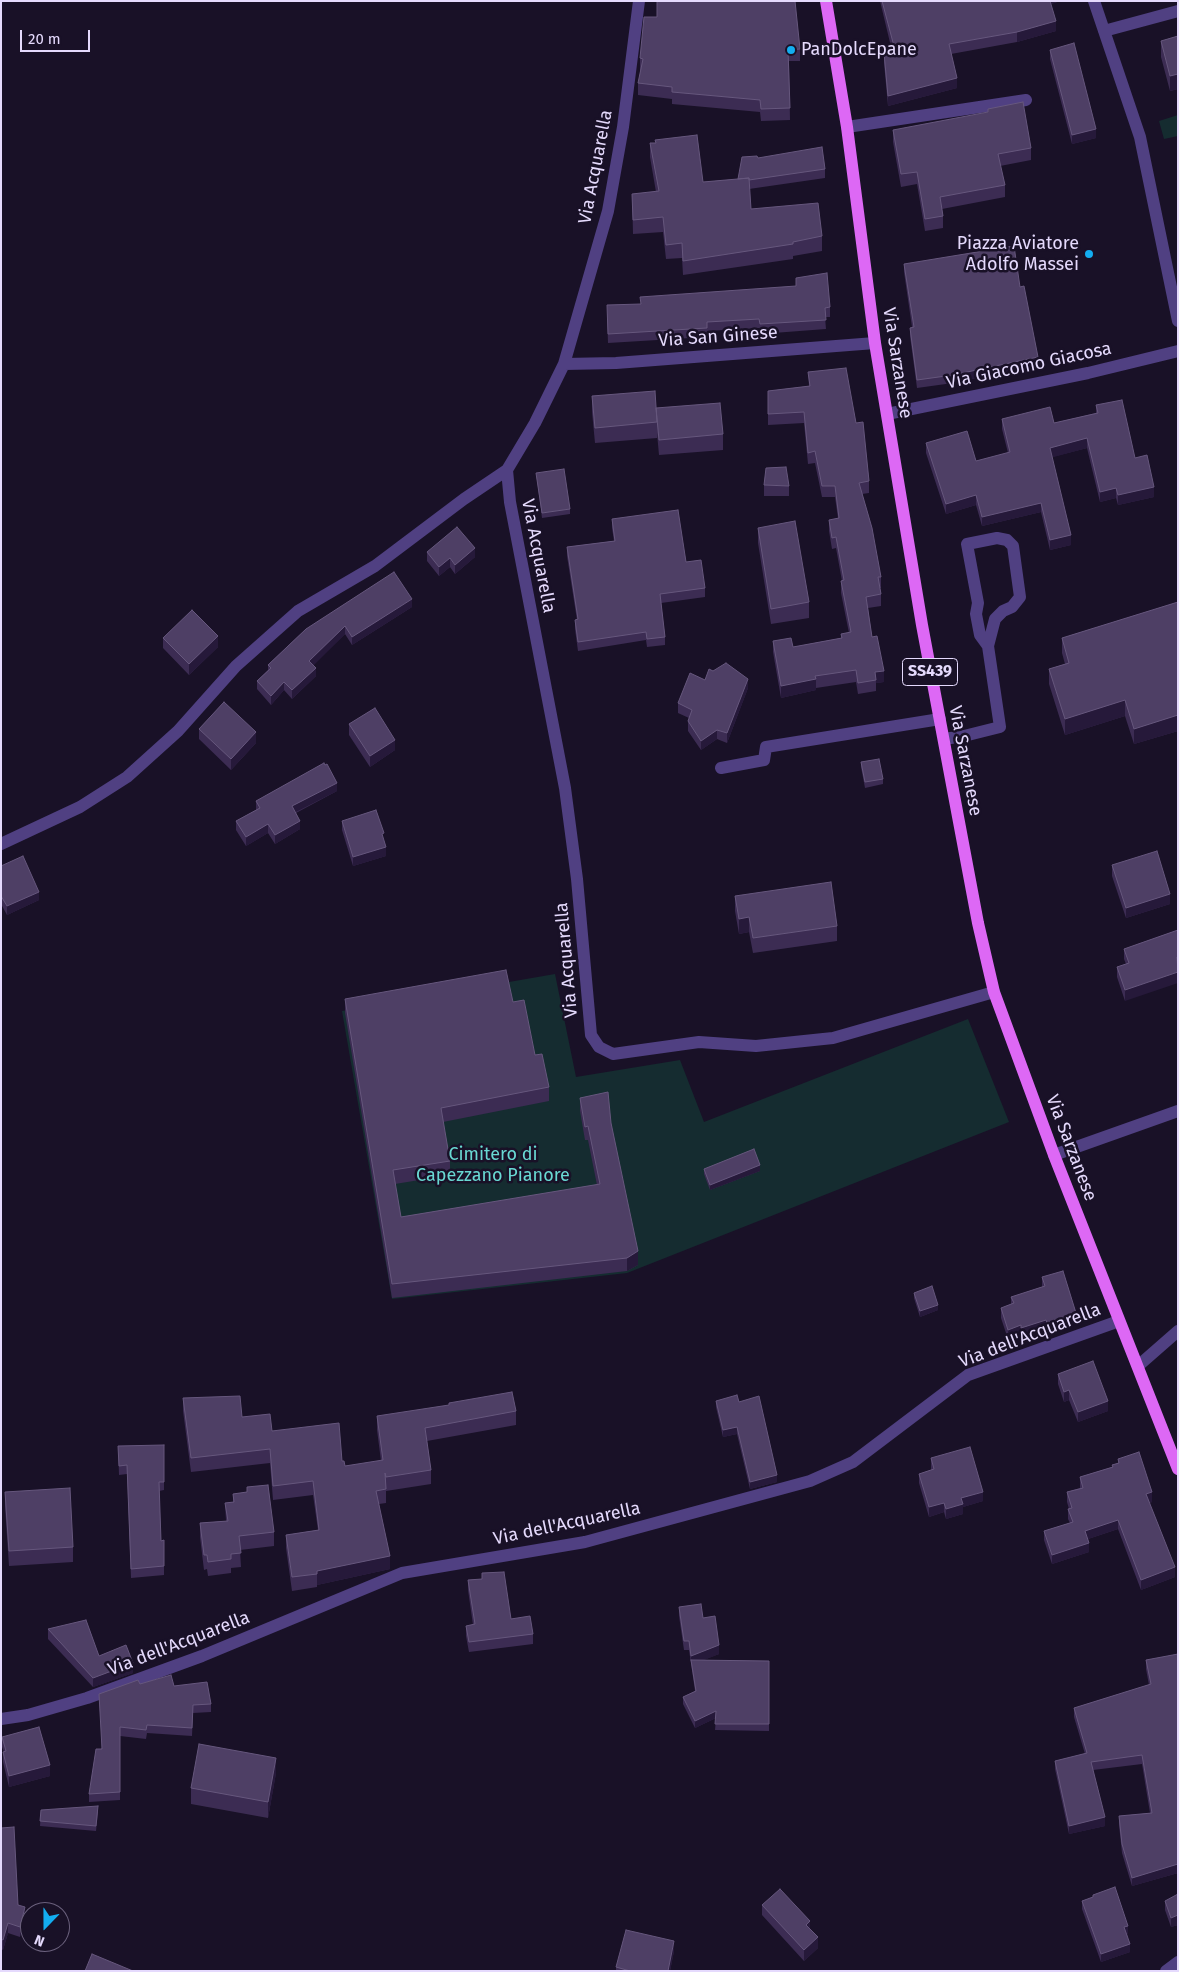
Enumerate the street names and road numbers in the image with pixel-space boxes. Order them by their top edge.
street label: Via Acquarella [574,108,618,226]
street label: Via Sarzanese [878,306,916,420]
street label: Via San Ginese [658,322,778,352]
street label: Via Giacomo Giacosa [944,338,1114,394]
street label: Via Acquarella [516,497,560,615]
road number: SS439 [902,659,958,686]
street label: Via Sarzanese [944,704,986,818]
street label: Via Acquarella [551,901,583,1019]
street label: Via Sarzanese [1041,1092,1101,1204]
street label: Via dell'Acquarella [956,1299,1104,1373]
street label: Via dell'Acquarella [491,1498,643,1550]
street label: Via dell'Acquarella [105,1607,253,1681]

